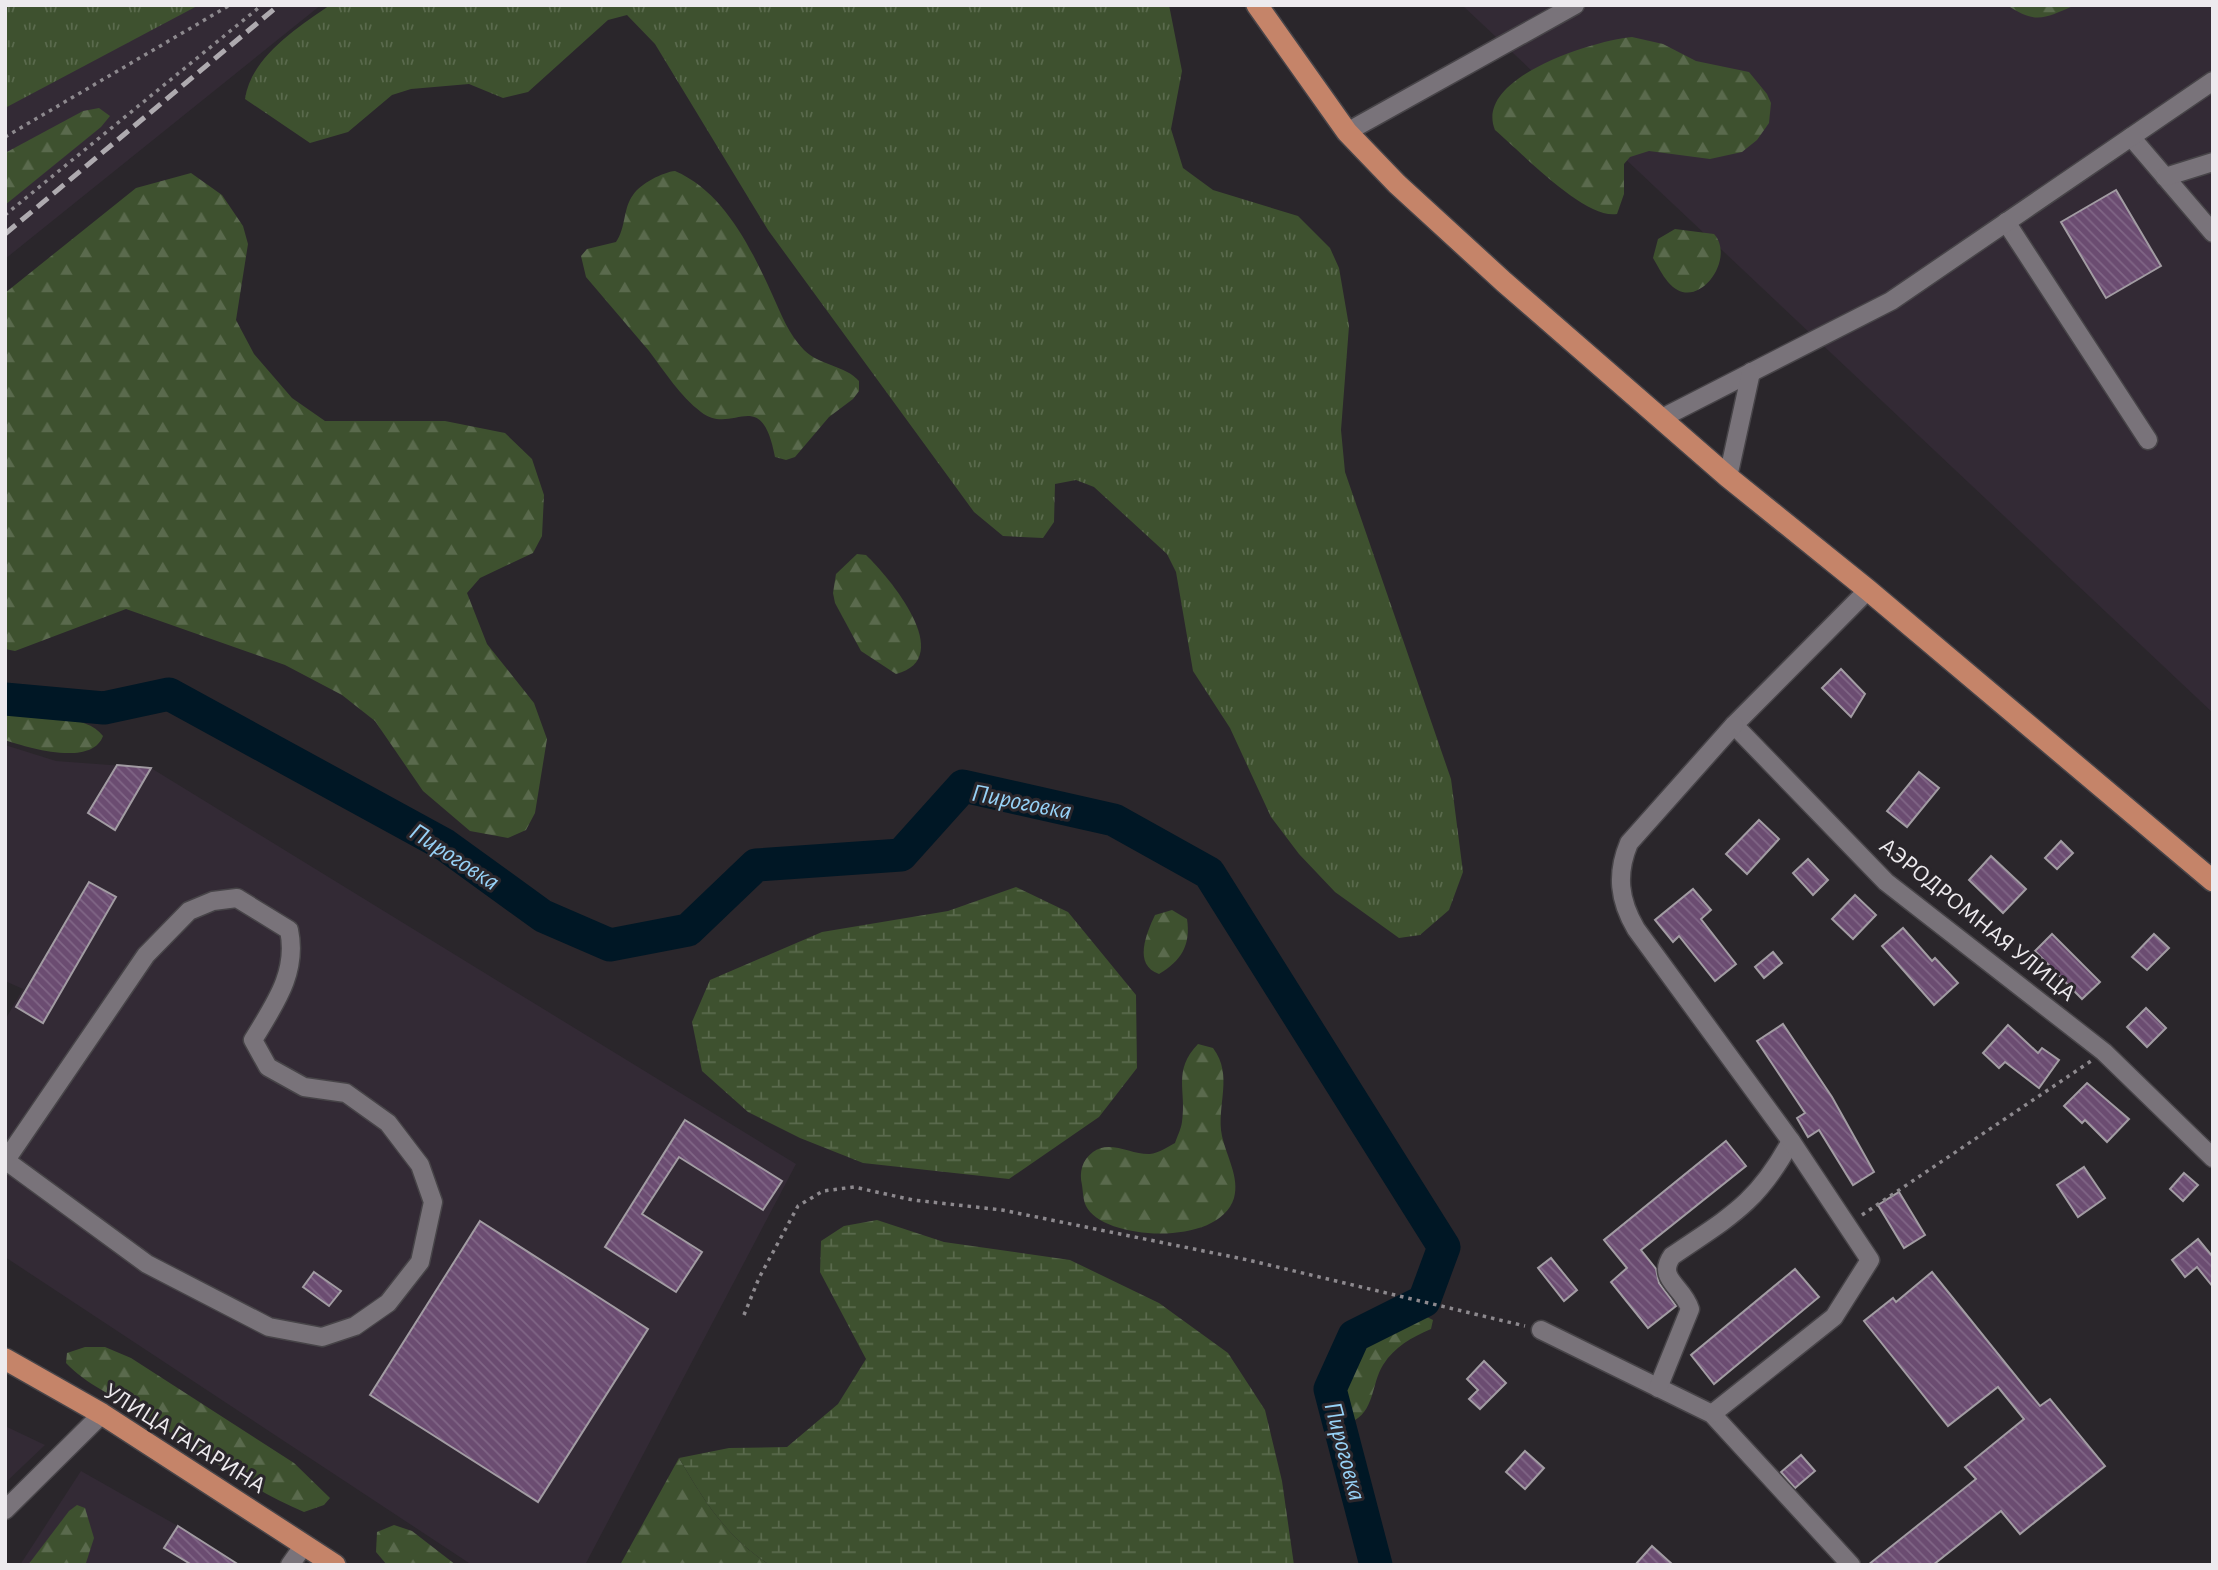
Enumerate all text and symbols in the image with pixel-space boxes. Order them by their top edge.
water label: Пироговка [970,780,1074,824]
water label: Пироговка [405,818,504,895]
street label: АЭРОДРОМНАЯ УЛИЦА [1875,834,2080,1006]
street label: УЛИЦА ГАГАРИНА [99,1379,270,1498]
water label: Пироговка [1319,1399,1371,1504]

